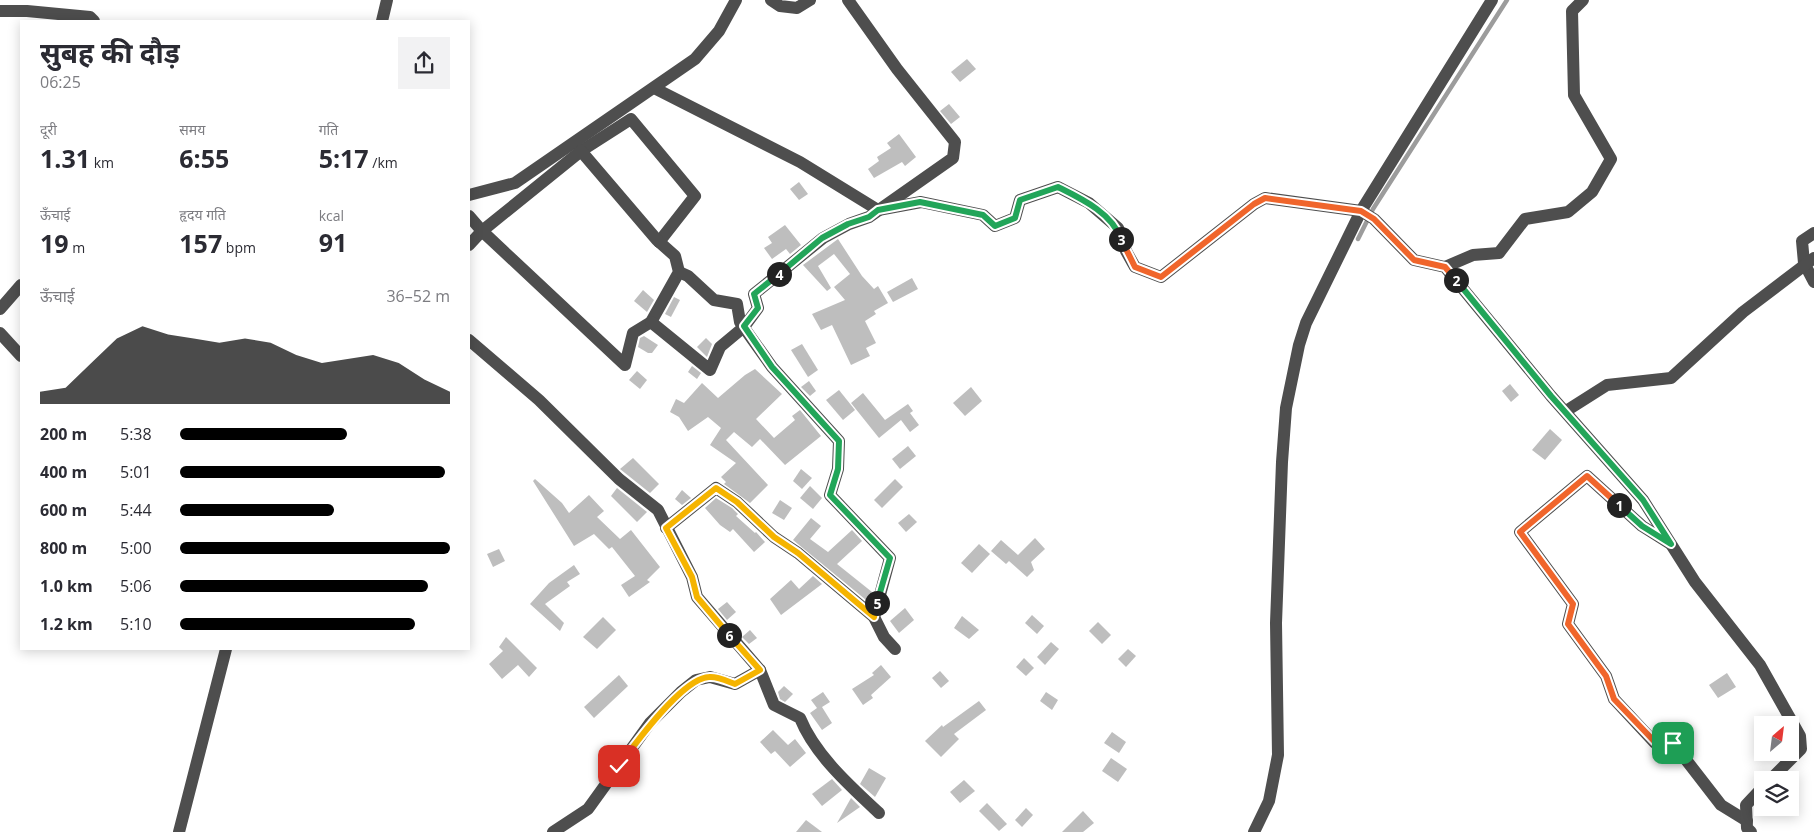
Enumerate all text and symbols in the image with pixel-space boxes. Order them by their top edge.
text: सुबह की दौड़ [40,33,180,71]
button: share [398,37,450,89]
text: 06:25 [40,71,81,93]
text: दूरी [40,120,57,139]
text: समय [179,120,205,139]
text: गति [319,120,338,139]
text: 1.31 [40,141,90,175]
text: 6:55 [179,141,229,175]
text: 5:17 [319,141,369,175]
text: km [90,153,114,172]
text: /km [369,153,398,172]
text: ऊँचाई [40,205,70,224]
text: हृदय गति [179,205,226,224]
text: kcal [319,206,344,225]
text: 91 [319,225,347,259]
text: 19 [40,226,69,260]
text: 157 [179,226,222,260]
pin: 3 [1108,226,1134,252]
text: 3 [1117,230,1126,249]
text: m [69,238,85,257]
text: bpm [222,238,256,257]
pin: 4 [766,262,792,286]
text: 4 [775,265,784,284]
pin: 2 [1444,268,1468,292]
text: 2 [1452,271,1461,290]
text: ऊँचाई [40,285,75,307]
text: 36–52 m [386,285,450,307]
text: 200 m [40,423,87,445]
text: 5:38 [120,423,152,445]
text: 400 m [40,461,87,483]
text: 5:01 [120,461,152,483]
pin: 1 [1606,492,1632,518]
text: 1 [1615,496,1624,515]
text: 600 m [40,499,87,521]
text: 5:44 [120,499,152,521]
text: 800 m [40,537,87,559]
text: 5:00 [120,537,152,559]
text: 1.0 km [40,575,93,597]
text: 5:06 [120,575,152,597]
pin: 5 [864,590,890,616]
text: 5 [873,594,882,613]
text: 1.2 km [40,613,93,635]
text: 5:10 [120,613,152,635]
pin: 6 [716,622,742,648]
text: 6 [725,626,734,645]
north arrow [1754,716,1799,761]
map controls [1754,716,1799,816]
pin [1652,722,1694,764]
icon: arrive [1659,729,1687,757]
pin [598,745,640,787]
icon: check [605,752,633,780]
button: layers [1754,771,1799,816]

